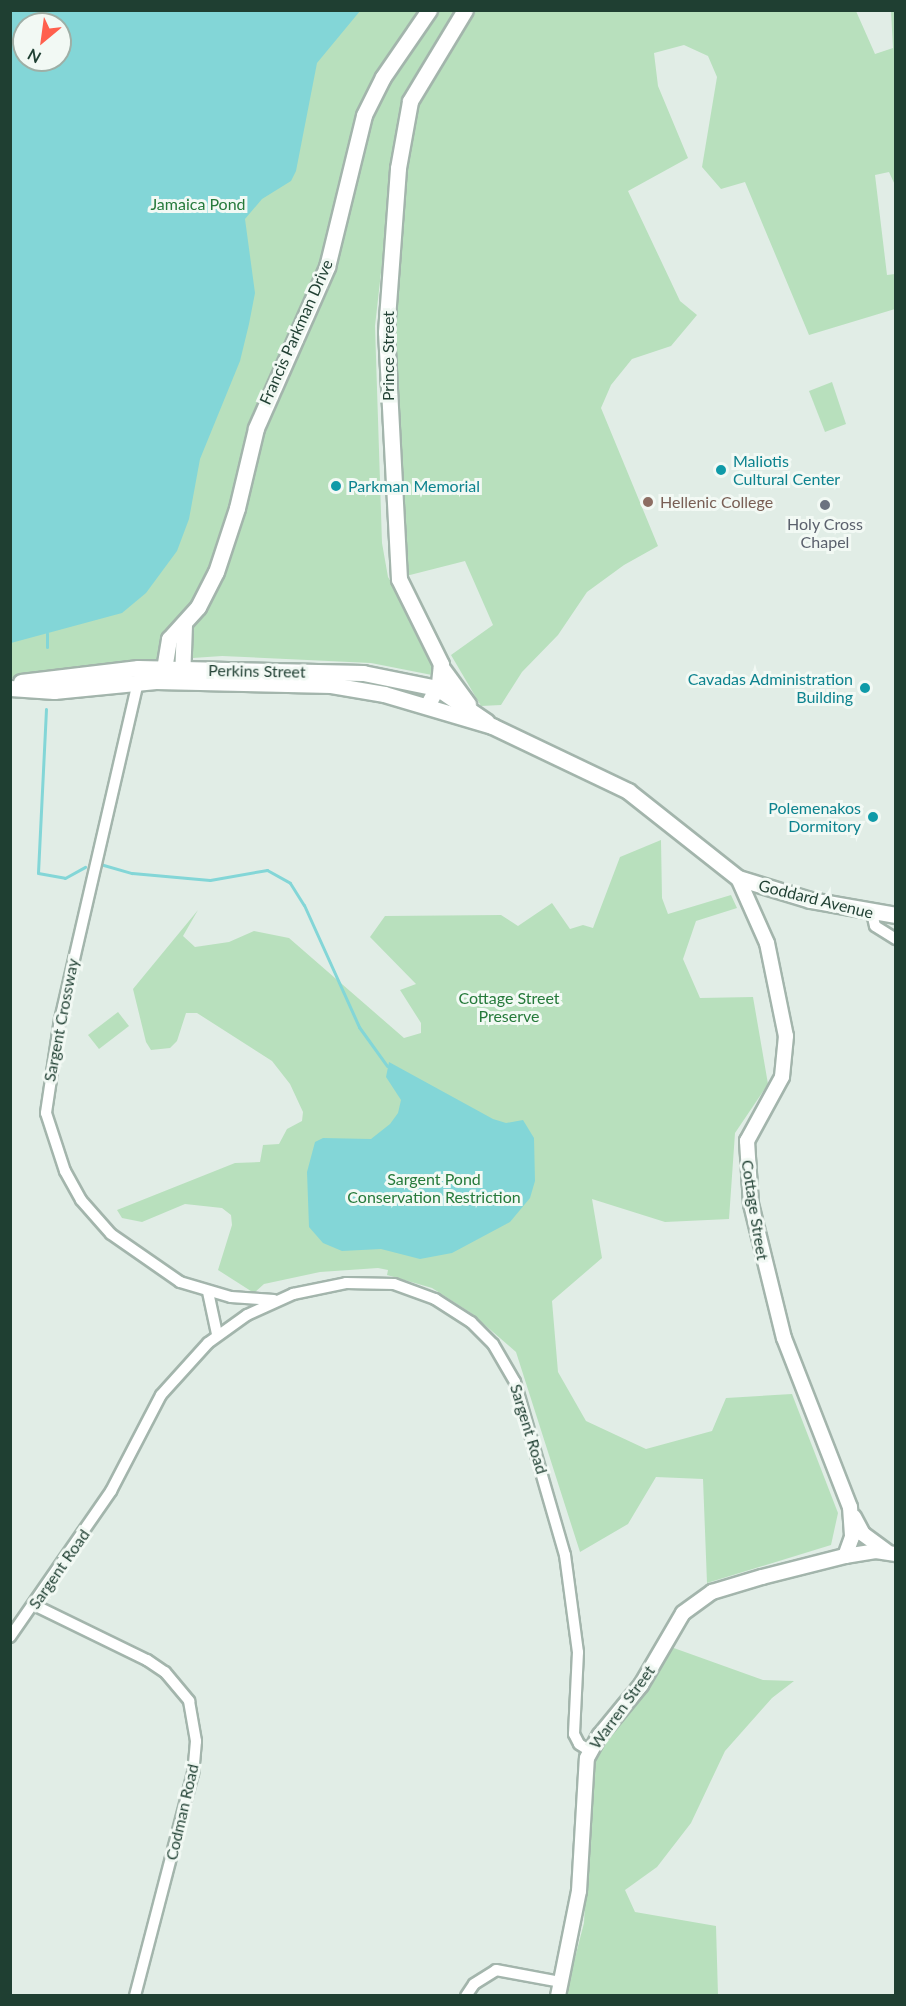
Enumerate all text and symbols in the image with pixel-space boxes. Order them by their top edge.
north arrow [12,12,72,72]
text: N [24,45,44,68]
park label: Jamaica Pond [150,194,246,214]
street label: Francis Parkman Drive [255,256,337,408]
street label: Prince Street [378,311,398,401]
place label: Maliotis Cultural Center [733,451,840,489]
marker: Maliotis Cultural Center [714,463,728,477]
place label: Parkman Memorial [348,476,480,496]
marker: Parkman Memorial [329,479,343,493]
place label: Hellenic College [660,492,773,512]
marker: Hellenic College [641,495,655,509]
marker: Holy Cross Chapel [818,498,832,512]
place label: Holy Cross Chapel [787,514,863,552]
street label: Perkins Street [208,661,306,681]
place label: Cavadas Administration Building [687,669,853,707]
marker: Cavadas Administration Building [858,681,872,695]
place label: Polemenakos Dormitory [768,798,861,836]
marker: Polemenakos Dormitory [866,810,880,824]
street label: Goddard Avenue [756,875,876,923]
street label: Sargent Crossway [40,957,82,1083]
park label: Cottage Street Preserve [458,988,560,1026]
street label: Cottage Street [738,1159,772,1261]
park label: Sargent Pond Conservation Restriction [347,1169,521,1207]
street label: Sargent Road [506,1382,552,1476]
street label: Sargent Road [24,1525,94,1613]
street label: Warren Street [585,1661,659,1753]
street label: Codman Road [162,1762,202,1862]

